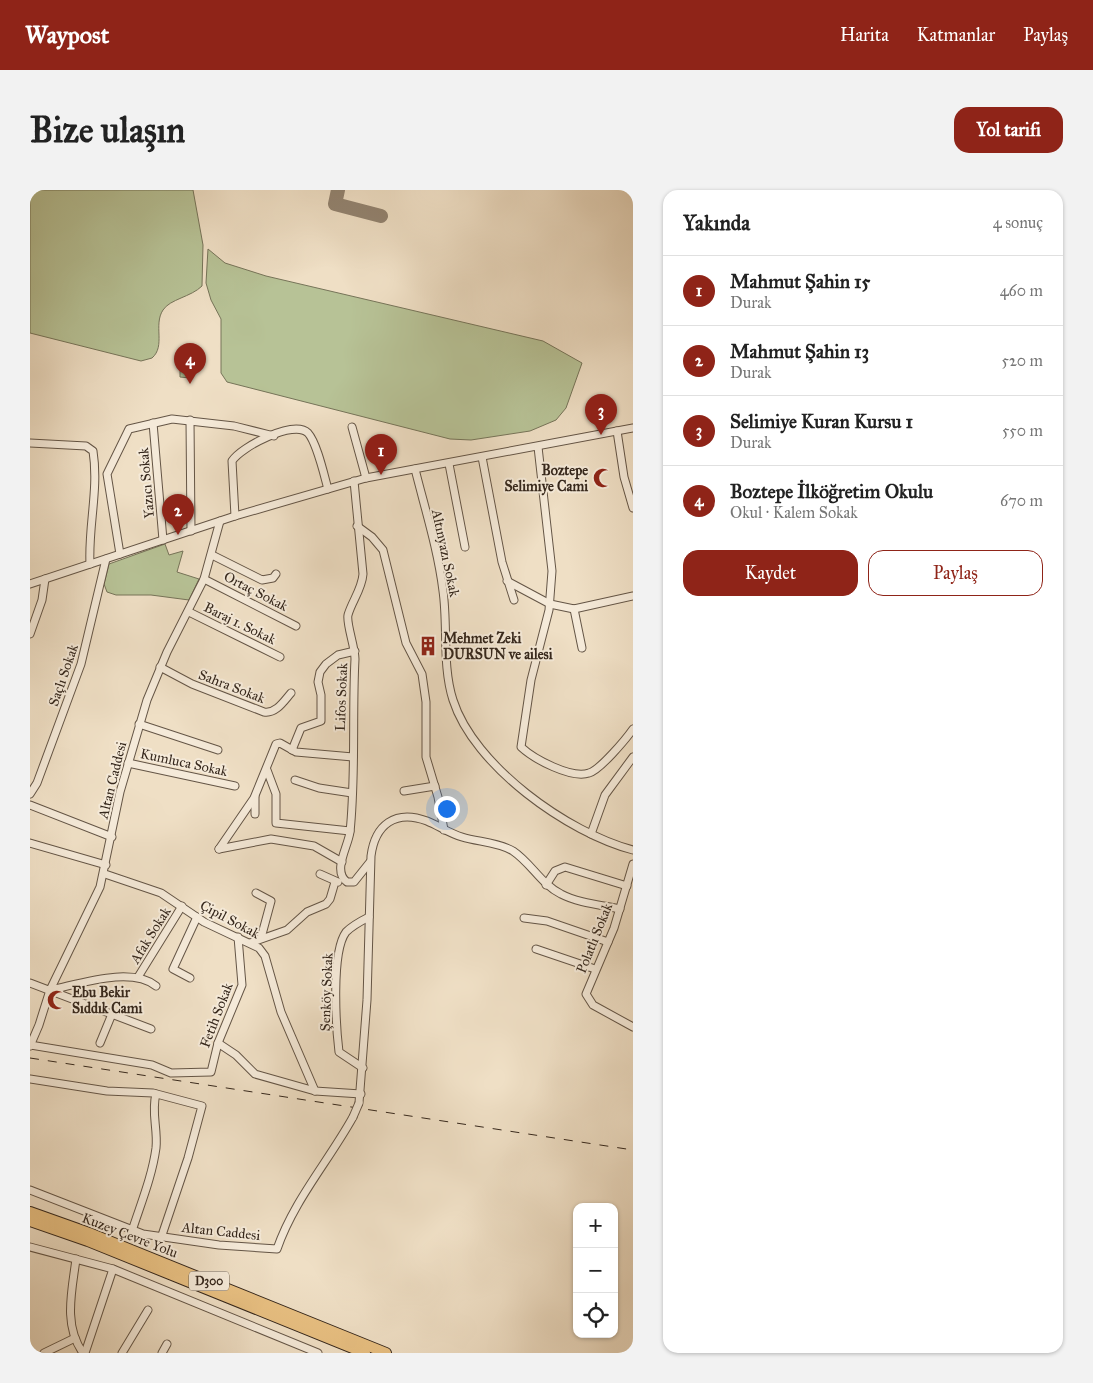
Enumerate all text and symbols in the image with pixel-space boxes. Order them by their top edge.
text: Waypost [25,20,109,50]
text: Harita [840,24,889,46]
text: Katmanlar [917,24,995,46]
text: Paylaş [1023,24,1068,46]
button: Yol tarifi [954,107,1063,153]
text: Bize ulaşın [30,109,185,152]
text: Yakında [683,210,750,236]
text: 4 sonuç [993,213,1043,232]
text: Mahmut Şahin 15 [730,270,870,293]
text: 1 [696,281,702,300]
text: 460 m [1000,281,1043,300]
text: Durak [730,293,771,312]
text: Mahmut Şahin 13 [730,340,869,363]
pin: 4 [174,343,206,384]
text: 2 [695,351,703,370]
text: 520 m [1001,351,1043,370]
text: Durak [730,363,771,382]
pin: 3 [585,394,617,435]
text: Selimiye Kuran Kursu 1 [730,410,913,433]
text: 3 [696,421,702,440]
text: 550 m [1002,421,1043,440]
text: Durak [730,433,771,452]
pin: 1 [365,434,397,475]
street label: Yazıcı Sokak [135,446,158,519]
place label: Boztepe Selimiye Cami [505,462,588,496]
mosque icon: Boztepe Selimiye Cami [592,467,614,489]
text: Boztepe İlköğretim Okulu [730,480,933,503]
text: 4 [695,491,703,510]
text: 670 m [1000,491,1043,510]
pin: 2 [162,494,194,535]
text: Okul · Kalem Sokak [730,503,858,522]
street label: Altınyazı Sokak [428,507,463,599]
button: Kaydet [683,550,858,596]
button: Paylaş [868,550,1043,596]
street label: Ortaç Sokak [221,568,291,615]
street label: Baraj 1. Sokak [201,599,279,648]
place label: Mehmet Zeki DURSUN ve ailesi [443,630,553,663]
building icon: Mehmet Zeki DURSUN ve ailesi [417,635,439,657]
street label: Saçlı Sokak [45,641,82,708]
street label: Lifos Sokak [332,662,351,731]
street label: Sahra Sokak [196,666,268,707]
street label: Altan Caddesi [94,740,130,821]
street label: Kumluca Sokak [139,745,230,780]
your location [434,796,460,822]
street label: Çipil Sokak [197,897,263,942]
street label: Polatlı Sokak [573,900,616,976]
street label: Afak Sokak [126,903,175,968]
street label: Şenköy Sokak [317,952,336,1032]
street label: Fetih Sokak [196,980,237,1050]
place label: Ebu Bekir Sıddık Cami [72,984,143,1017]
mosque icon: Ebu Bekir Sıddık Cami [46,989,68,1011]
map controls [573,1203,618,1338]
button: + [573,1203,618,1248]
street label: Kuzey Çevre Yolu [80,1209,181,1262]
street label: Altan Caddesi [180,1219,261,1244]
button: − [573,1248,618,1293]
road number: D300 [189,1272,229,1290]
button: locate [573,1293,618,1338]

